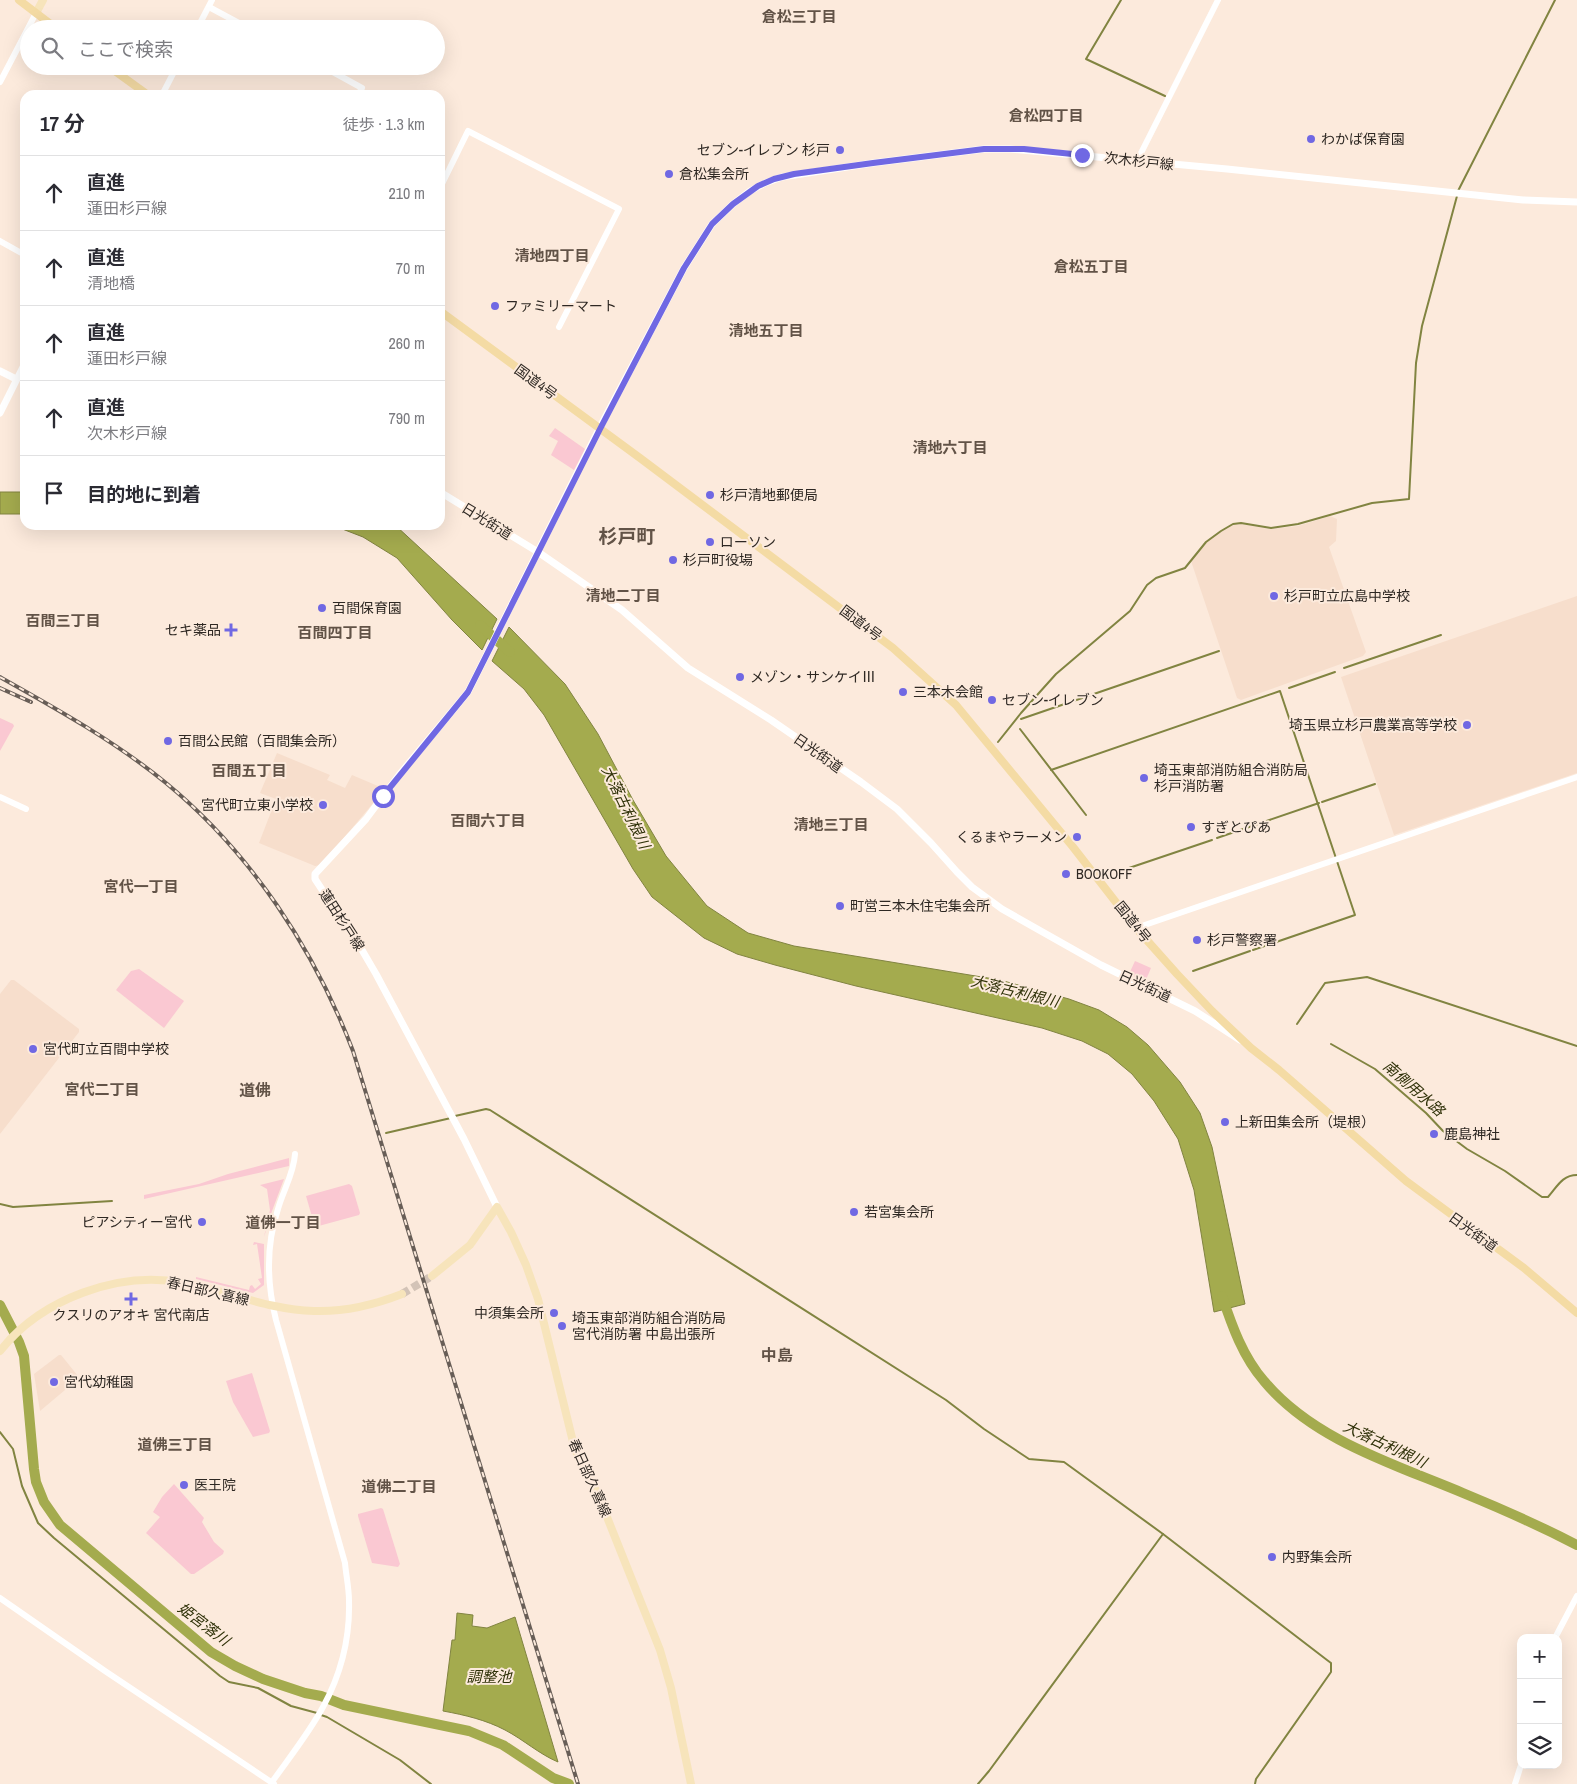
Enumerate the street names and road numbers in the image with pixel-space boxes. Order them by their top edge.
street label: 次木杉戸線 [1103,148,1175,174]
street label: 国道4号 [511,360,561,404]
street label: 日光街道 [458,499,516,543]
street label: 国道4号 [836,601,886,645]
street label: 日光街道 [790,730,846,776]
street label: 蓮田杉戸線 [315,886,369,954]
street label: 国道4号 [1111,898,1155,946]
street label: 日光街道 [1116,966,1174,1006]
street label: 日光街道 [1445,1208,1501,1256]
street label: 春日部久喜線 [165,1273,251,1309]
street label: 春日部久喜線 [565,1436,615,1520]

